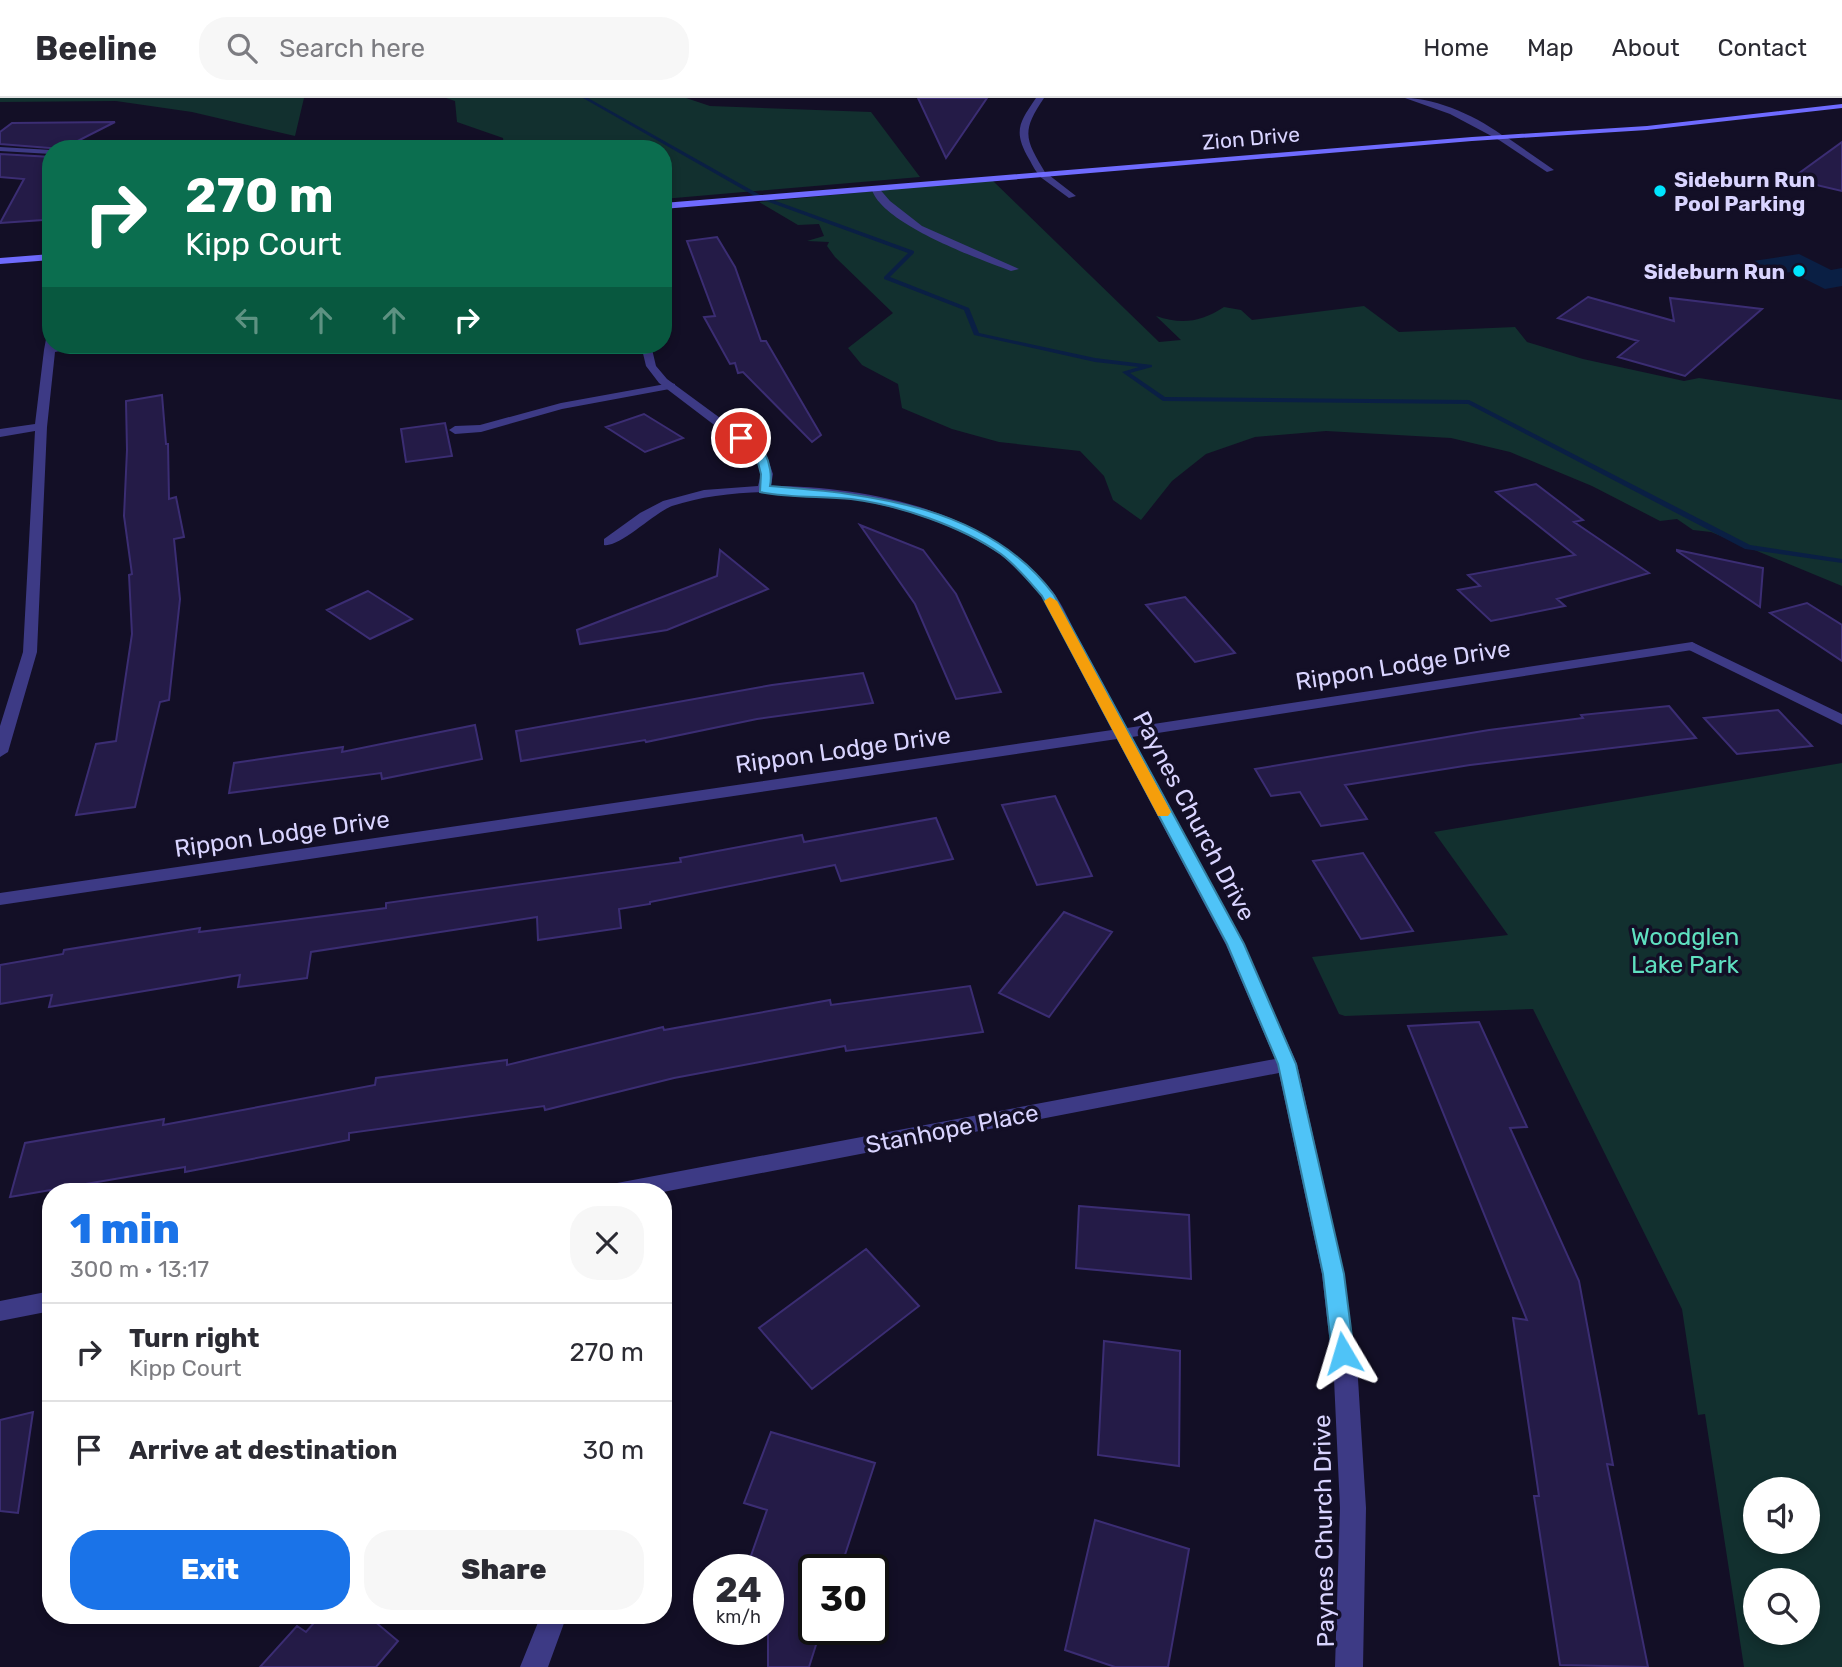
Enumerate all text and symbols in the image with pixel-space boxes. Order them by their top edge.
search box [199,17,689,80]
text: Beeline [35,29,157,68]
icon: search [223,29,261,67]
text: Search here [279,33,425,64]
text: Home [1423,34,1489,62]
text: Map [1527,34,1574,62]
text: About [1612,34,1680,62]
text: Contact [1718,34,1807,62]
street label: Zion Drive [1201,121,1301,155]
text: 270 m [185,166,334,224]
place label: Sideburn Run Pool Parking [1674,167,1815,216]
icon: right [70,168,161,259]
marker: Sideburn Run Pool Parking [1652,183,1668,199]
text: Kipp Court [185,225,342,263]
place label: Sideburn Run [1644,259,1785,284]
marker: Sideburn Run [1791,263,1807,279]
icon: left [229,301,267,339]
icon: ahead [302,301,340,339]
icon: ahead [375,301,413,339]
icon: right [448,301,486,339]
pin [711,408,771,468]
icon: arrive [722,419,760,457]
street label: Rippon Lodge Drive [1294,634,1512,696]
street label: Paynes Church Drive [1127,707,1261,925]
street label: Rippon Lodge Drive [734,721,952,779]
street label: Rippon Lodge Drive [173,805,391,863]
park label: Woodglen Lake Park [1631,923,1740,979]
street label: Stanhope Place [863,1099,1041,1159]
text: 1 min [70,1204,180,1254]
button: close [570,1206,644,1280]
text: 300 m · 13:17 [70,1255,209,1283]
position arrow [1306,1316,1380,1390]
text: Turn right [129,1323,259,1354]
icon: right [70,1333,108,1371]
text: 270 m [569,1337,644,1368]
text: Kipp Court [129,1354,242,1382]
street label: Paynes Church Drive [1308,1414,1340,1648]
icon: arrive [70,1431,108,1469]
text: Arrive at destination [129,1435,397,1466]
text: 30 m [582,1435,644,1466]
map controls [1743,1477,1820,1645]
button: sound [1743,1477,1820,1554]
button: Exit [70,1530,350,1610]
button: Share [364,1530,644,1610]
speed limit sign: 30 [798,1554,889,1645]
button: search [1743,1568,1820,1645]
text: 24 [715,1569,762,1611]
text: km/h [716,1606,761,1628]

